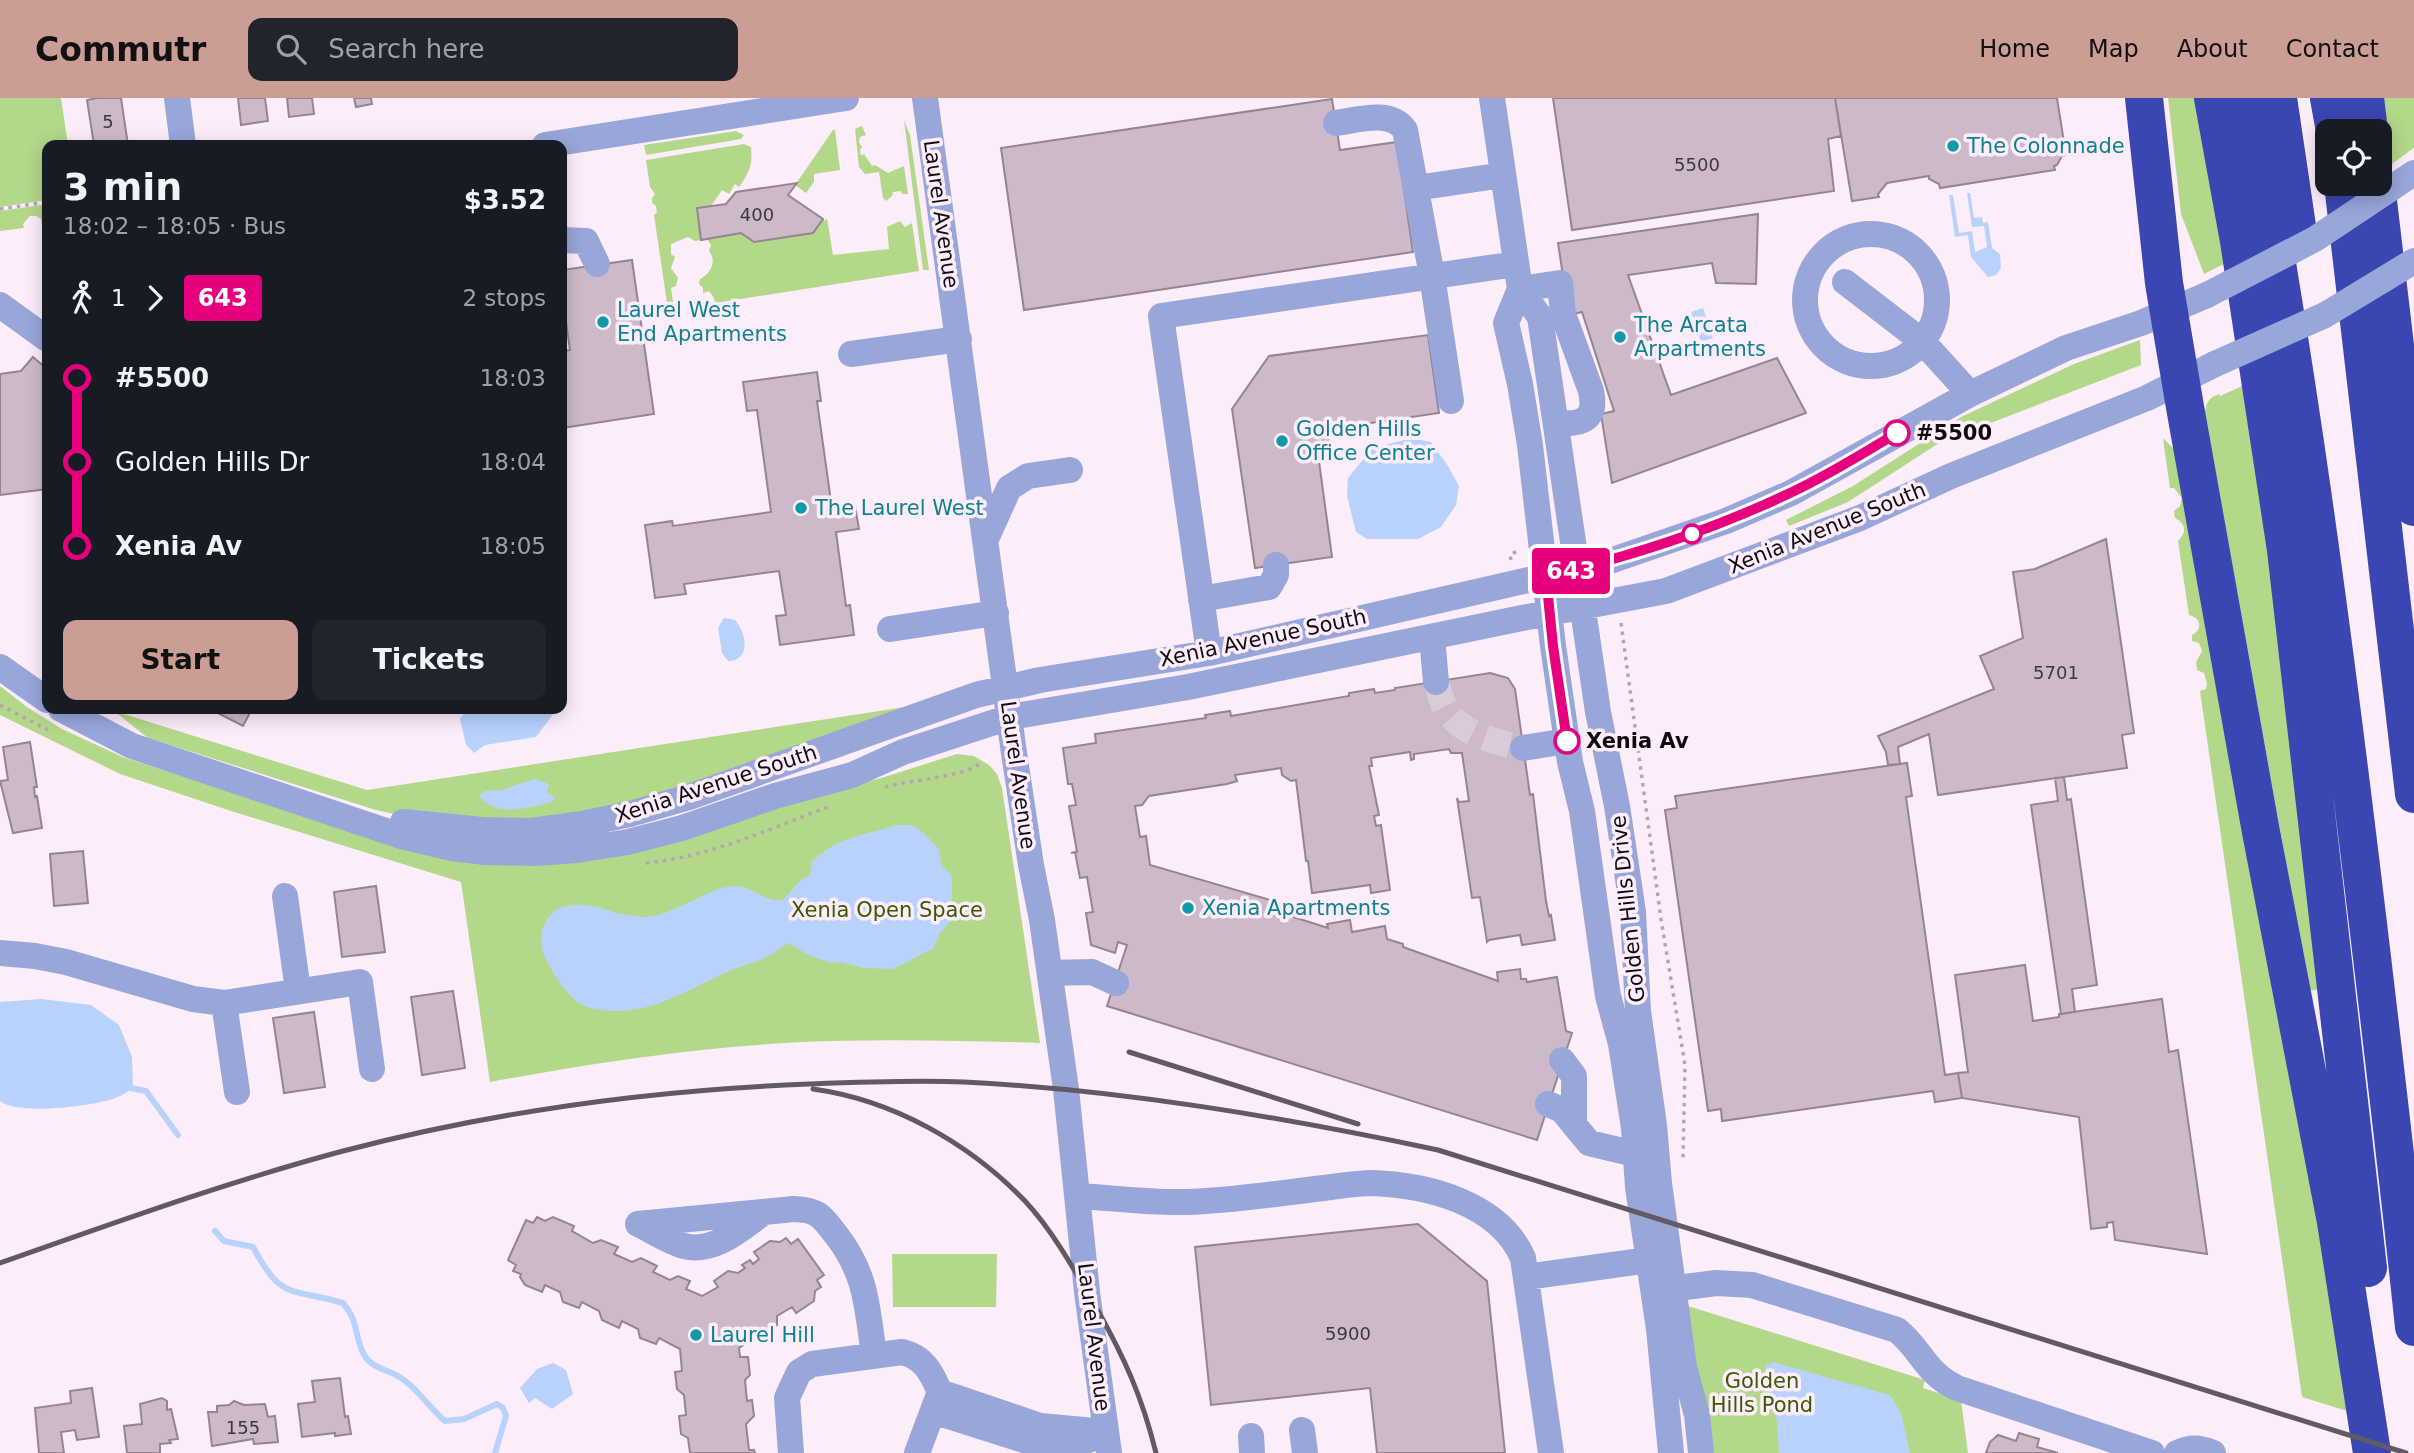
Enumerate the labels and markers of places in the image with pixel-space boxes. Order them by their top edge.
place label: The Colonnade [1966,134,2125,158]
marker: The Colonnade [1945,138,1961,154]
place label: Laurel West End Apartments [617,298,787,346]
place label: The Arcata Arpartments [1633,313,1766,361]
marker: Laurel West End Apartments [595,314,611,330]
marker: The Arcata Arpartments [1612,329,1628,345]
place label: Golden Hills Office Center [1296,417,1435,465]
marker: #5500 [1884,420,1910,446]
place label: #5500 [1916,421,1992,445]
marker: Golden Hills Office Center [1274,433,1290,449]
place label: The Laurel West [814,496,984,520]
marker: The Laurel West [793,500,809,516]
unlabelled marker [1682,524,1702,544]
marker: Xenia Av [1554,728,1580,754]
place label: Xenia Av [1586,729,1689,753]
place label: Xenia Apartments [1202,896,1390,920]
marker: Xenia Apartments [1180,900,1196,916]
place label: Laurel Hill [710,1323,815,1347]
marker: Laurel Hill [688,1327,704,1343]

